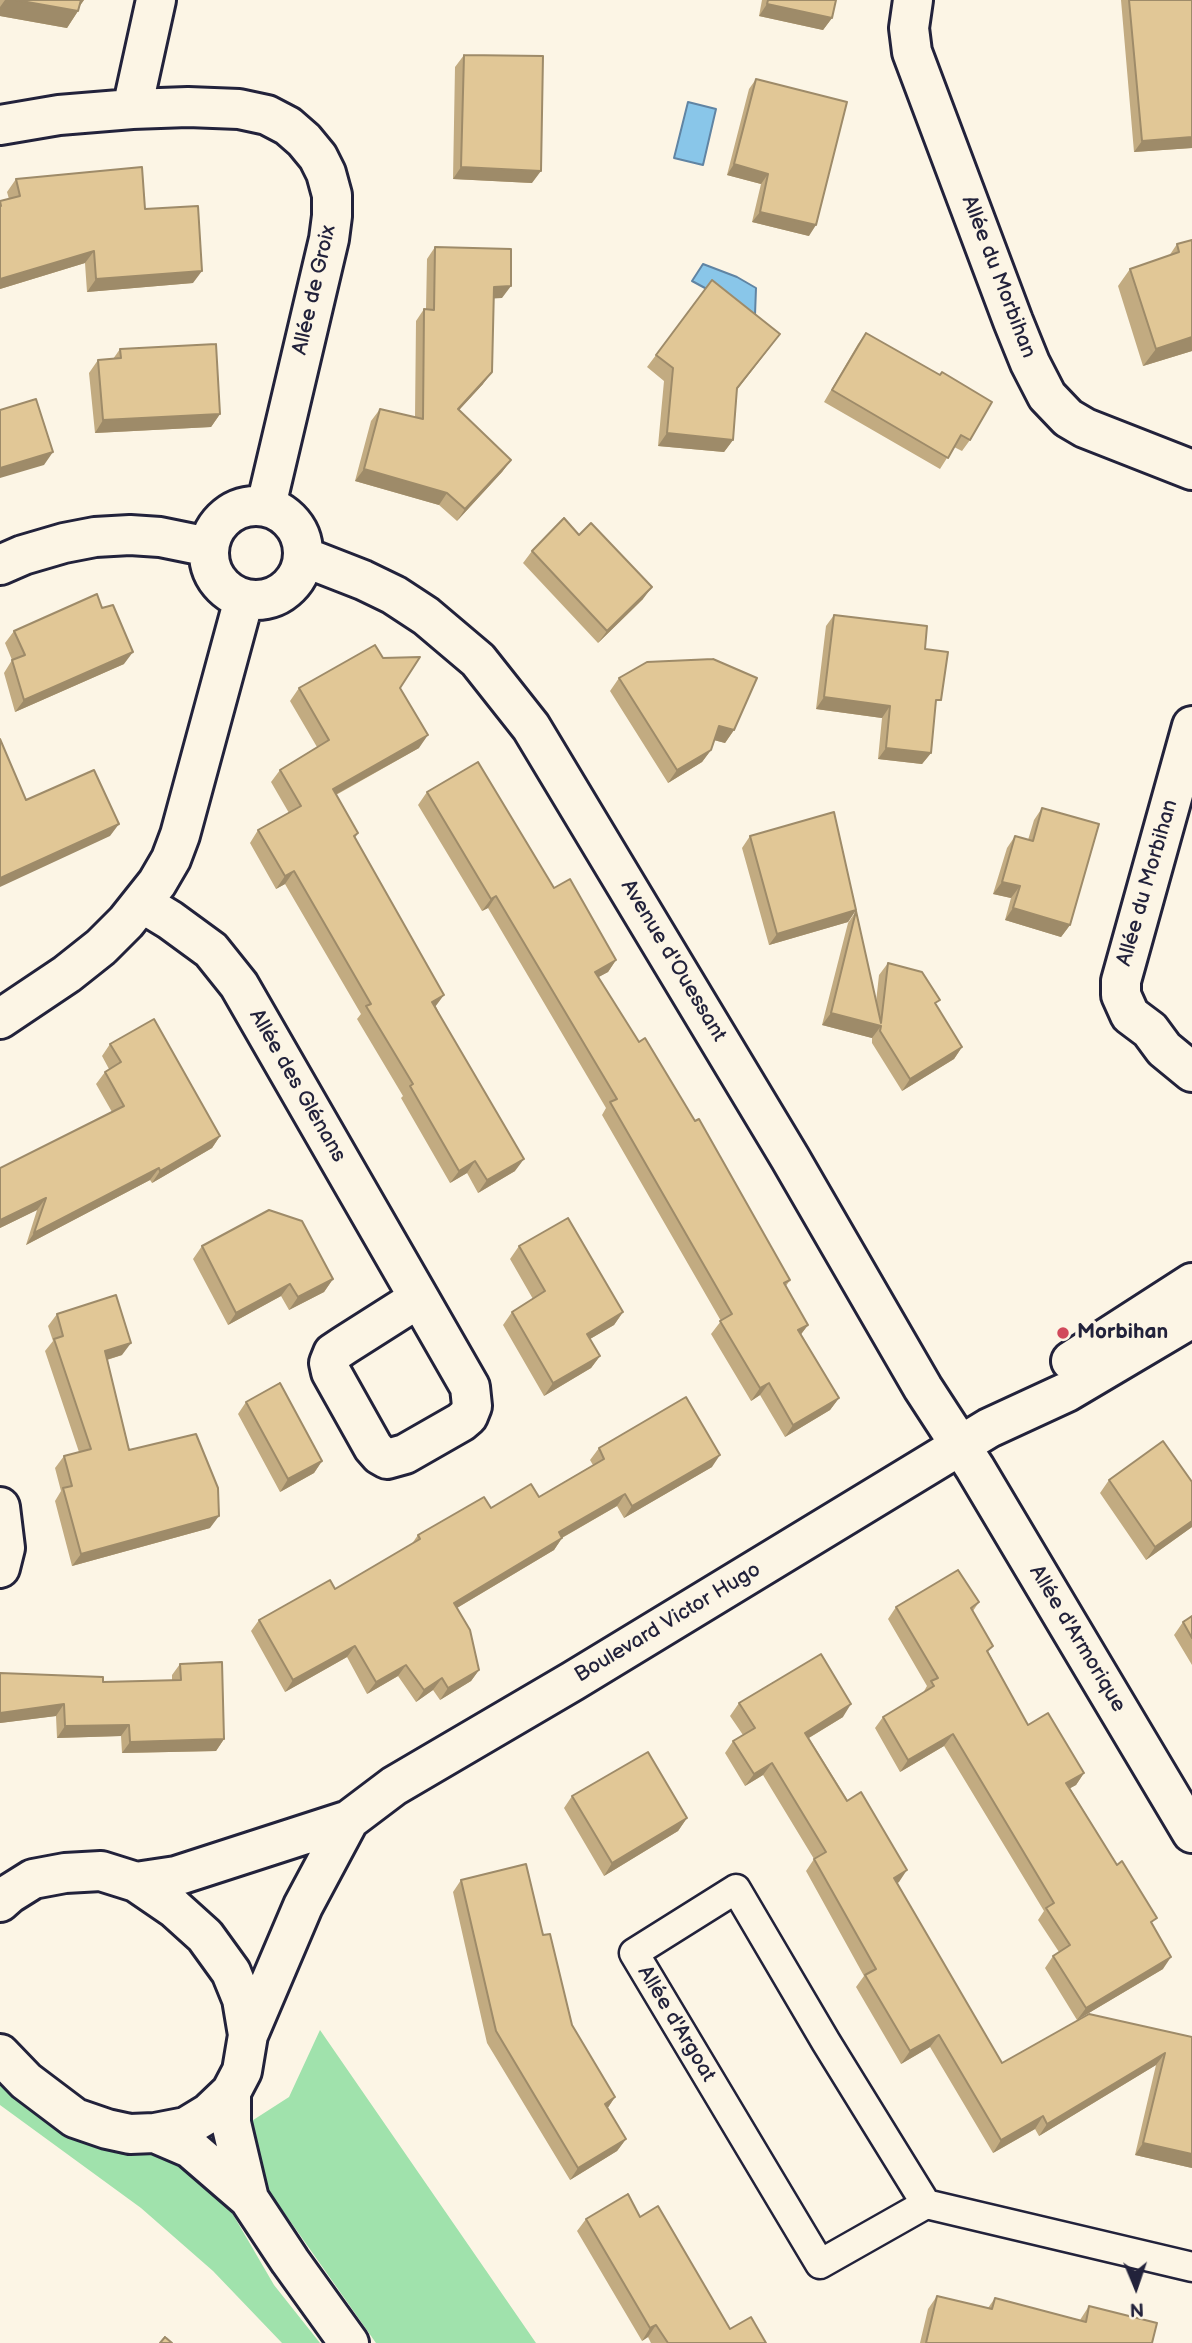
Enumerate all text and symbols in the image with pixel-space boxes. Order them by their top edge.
street label: Allée du Morbihan [955,192,1041,362]
street label: Allée de Groix [288,223,342,357]
street label: Allée du Morbihan [1112,797,1184,969]
street label: Avenue d'Ouessant [615,876,731,1046]
street label: Allée des Glénans [243,1005,351,1167]
place label: Morbihan [1077,1320,1168,1346]
marker: Morbihan [1055,1325,1071,1341]
street label: Boulevard Victor Hugo [570,1557,766,1689]
street label: Allée d'Armorique [1023,1561,1131,1717]
street label: Allée d'Argoat [632,1961,720,2087]
north arrow [1101,2252,1171,2322]
text: N [1129,2297,1144,2320]

